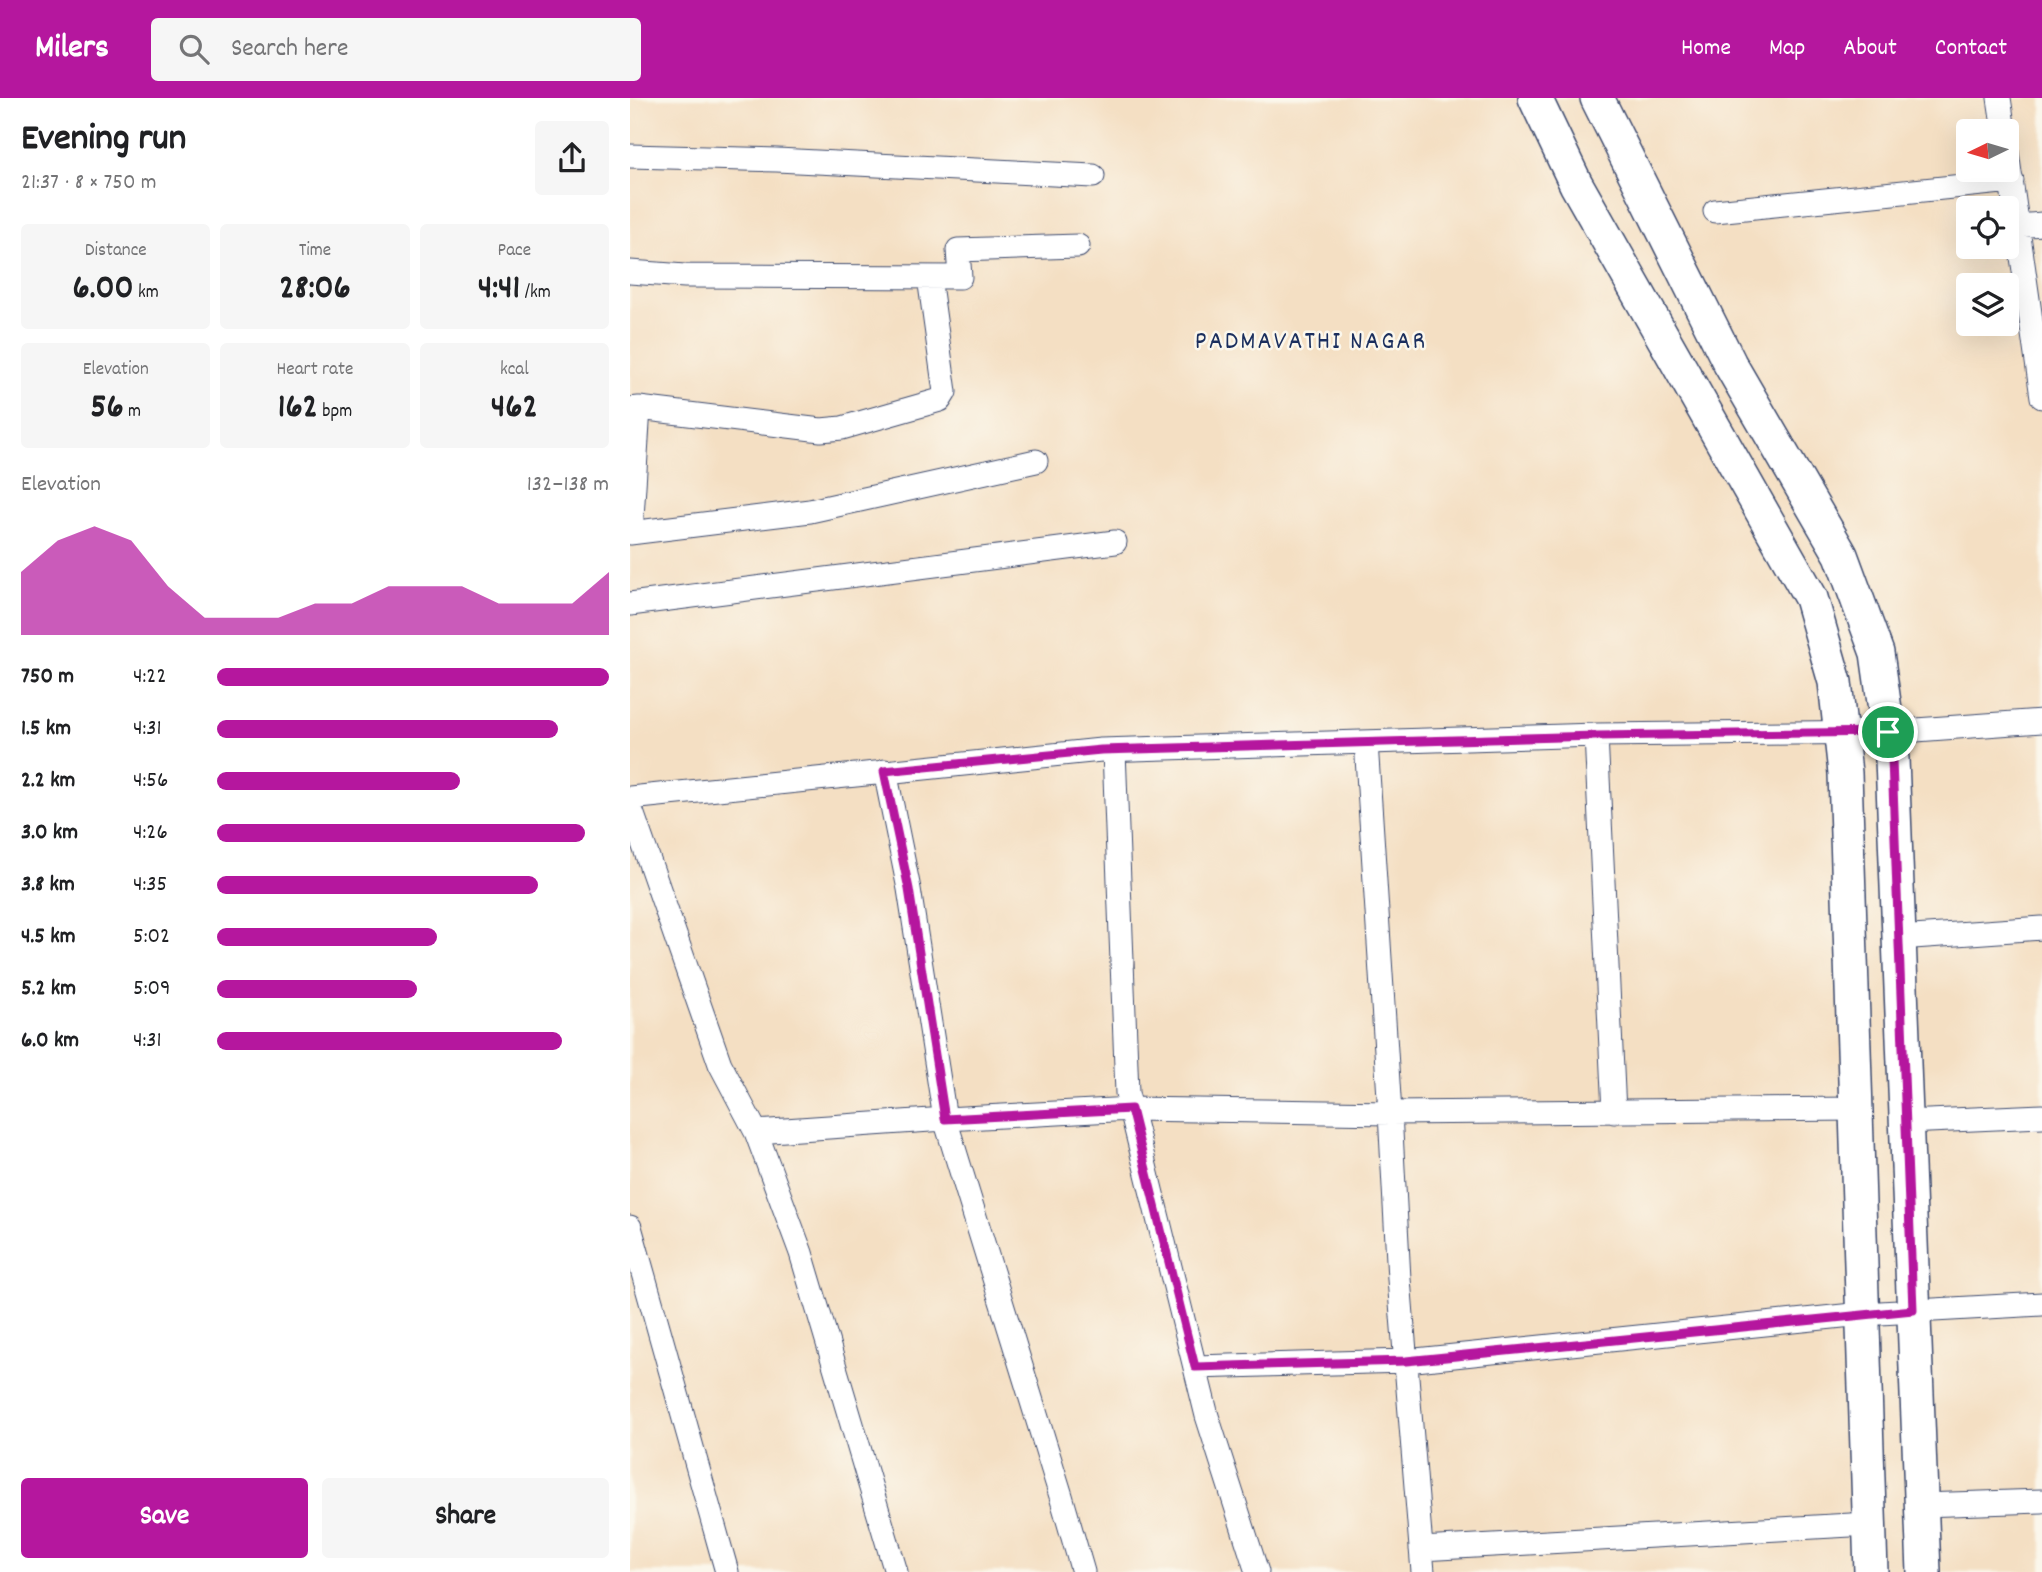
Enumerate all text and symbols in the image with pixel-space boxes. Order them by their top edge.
search box [151,18,641,81]
text: Milers [35,26,109,73]
icon: search [175,30,213,68]
text: Search here [231,31,348,68]
text: Home [1681,32,1731,66]
text: Map [1769,32,1805,66]
text: About [1843,32,1897,66]
text: Contact [1935,32,2007,66]
text: Evening run [21,113,186,168]
north arrow [1956,119,2020,182]
map controls [1956,119,2019,336]
button: share [535,121,609,195]
text: 21:37 · 8 × 750 m [21,167,157,200]
button: locate [1956,196,2019,259]
text: Distance [85,238,147,265]
text: Time [299,238,331,265]
text: Pace [498,238,531,265]
text: 6.00 [73,265,134,315]
text: 28:06 [279,265,351,315]
text: 4:41 [478,265,520,315]
button: layers [1956,273,2019,336]
text: km [134,280,159,307]
text: /km [520,280,551,307]
district label: PADMAVATHI NAGAR [1195,324,1427,361]
text: Elevation [83,357,149,384]
text: Heart rate [277,357,353,384]
text: kcal [500,357,529,384]
text: 56 [90,384,124,434]
text: 162 [278,384,318,434]
text: 462 [491,384,538,434]
text: m [124,399,141,426]
text: bpm [318,399,352,426]
text: Elevation [21,469,101,502]
text: 132–138 m [527,469,609,502]
text: 750 m [21,661,74,694]
text: 4:22 [133,661,166,694]
pin [1858,702,1918,762]
text: 1.5 km [21,713,71,746]
text: 4:31 [133,713,162,746]
icon: arrive [1869,713,1907,751]
text: 2.2 km [21,765,75,798]
text: 4:56 [133,765,168,798]
text: 3.0 km [21,817,78,850]
text: 4:26 [133,817,168,850]
text: 3.8 km [21,869,75,902]
text: 4:35 [133,869,167,902]
text: 4.5 km [21,921,76,954]
text: 5:02 [133,921,170,954]
text: 5.2 km [21,973,76,1006]
text: 5:09 [133,973,171,1006]
text: 6.0 km [21,1025,79,1058]
text: 4:31 [133,1025,162,1058]
button: Save [21,1478,308,1558]
button: Share [322,1478,609,1558]

